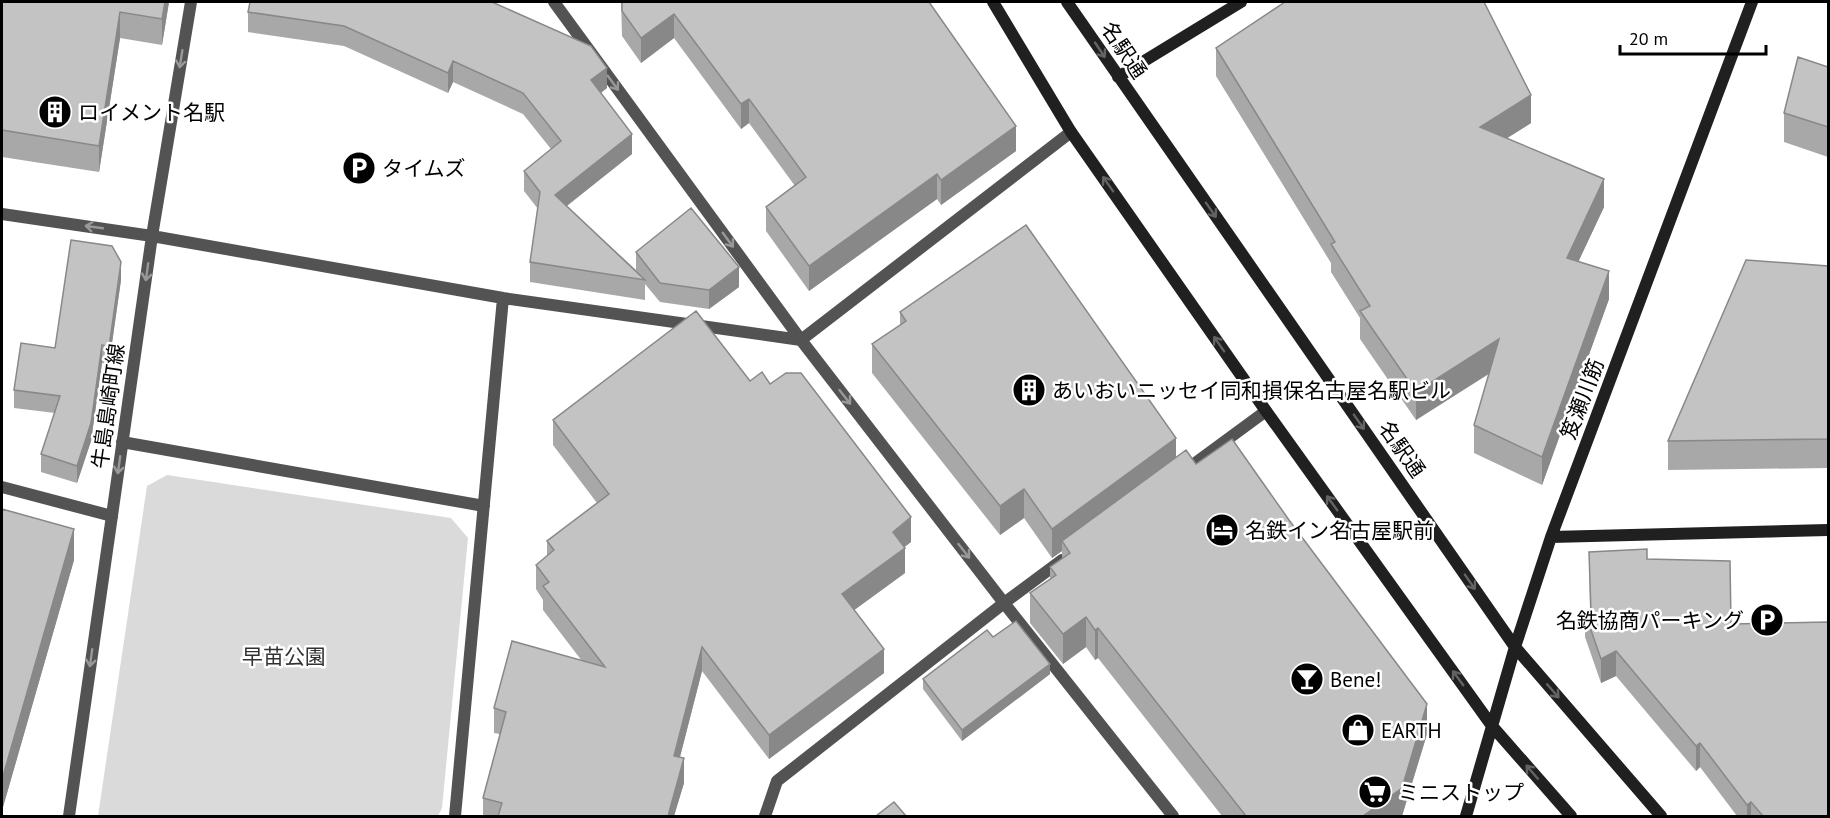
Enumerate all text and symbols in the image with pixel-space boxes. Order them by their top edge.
street label: 名駅通 [1095,16,1153,84]
scale bar [1620,18,1766,56]
text: 20 m [1629,27,1668,50]
one-way arrow [1094,41,1106,58]
one-way arrow [175,49,186,69]
one-way arrow [607,74,620,90]
building icon: ロイメント名駅 [37,94,73,130]
place label: ロイメント名駅 [78,99,225,126]
parking icon: タイムズ [341,150,377,186]
place label: タイムズ [382,155,466,182]
one-way arrow [1102,176,1114,192]
one-way arrow [1205,202,1217,218]
one-way arrow [85,222,104,233]
one-way arrow [722,232,735,248]
one-way arrow [141,262,152,282]
one-way arrow [1213,336,1225,352]
street label: 牛島島崎町線 [86,342,130,470]
street label: 笈瀬川筋 [1554,355,1610,443]
building icon: あいおいニッセイ同和損保名古屋名駅ビル [1011,372,1047,408]
place label: あいおいニッセイ同和損保名古屋名駅ビル [1052,377,1451,404]
one-way arrow [838,388,851,404]
one-way arrow [1353,413,1365,429]
street label: 名駅通 [1373,415,1431,483]
one-way arrow [113,455,124,475]
one-way arrow [1326,495,1338,511]
hotel icon: 名鉄イン名古屋駅前 [1204,512,1240,548]
place label: 名鉄イン名古屋駅前 [1245,517,1434,544]
one-way arrow [957,543,970,559]
one-way arrow [1464,573,1476,589]
parking icon: 名鉄協商パーキング [1749,602,1785,638]
place label: 名鉄協商パーキング [1556,607,1744,634]
park label: 早苗公園 [242,643,326,670]
one-way arrow [86,648,97,668]
bar icon: Bene! [1289,661,1325,697]
place label: Bene! [1330,666,1382,693]
one-way arrow [1452,671,1464,687]
one-way arrow [1547,683,1560,699]
shop icon: EARTH [1340,712,1376,748]
place label: EARTH [1381,717,1442,744]
one-way arrow [1526,764,1539,780]
supermarket icon: ミニストップ [1357,774,1393,810]
place label: ミニストップ [1398,779,1524,806]

